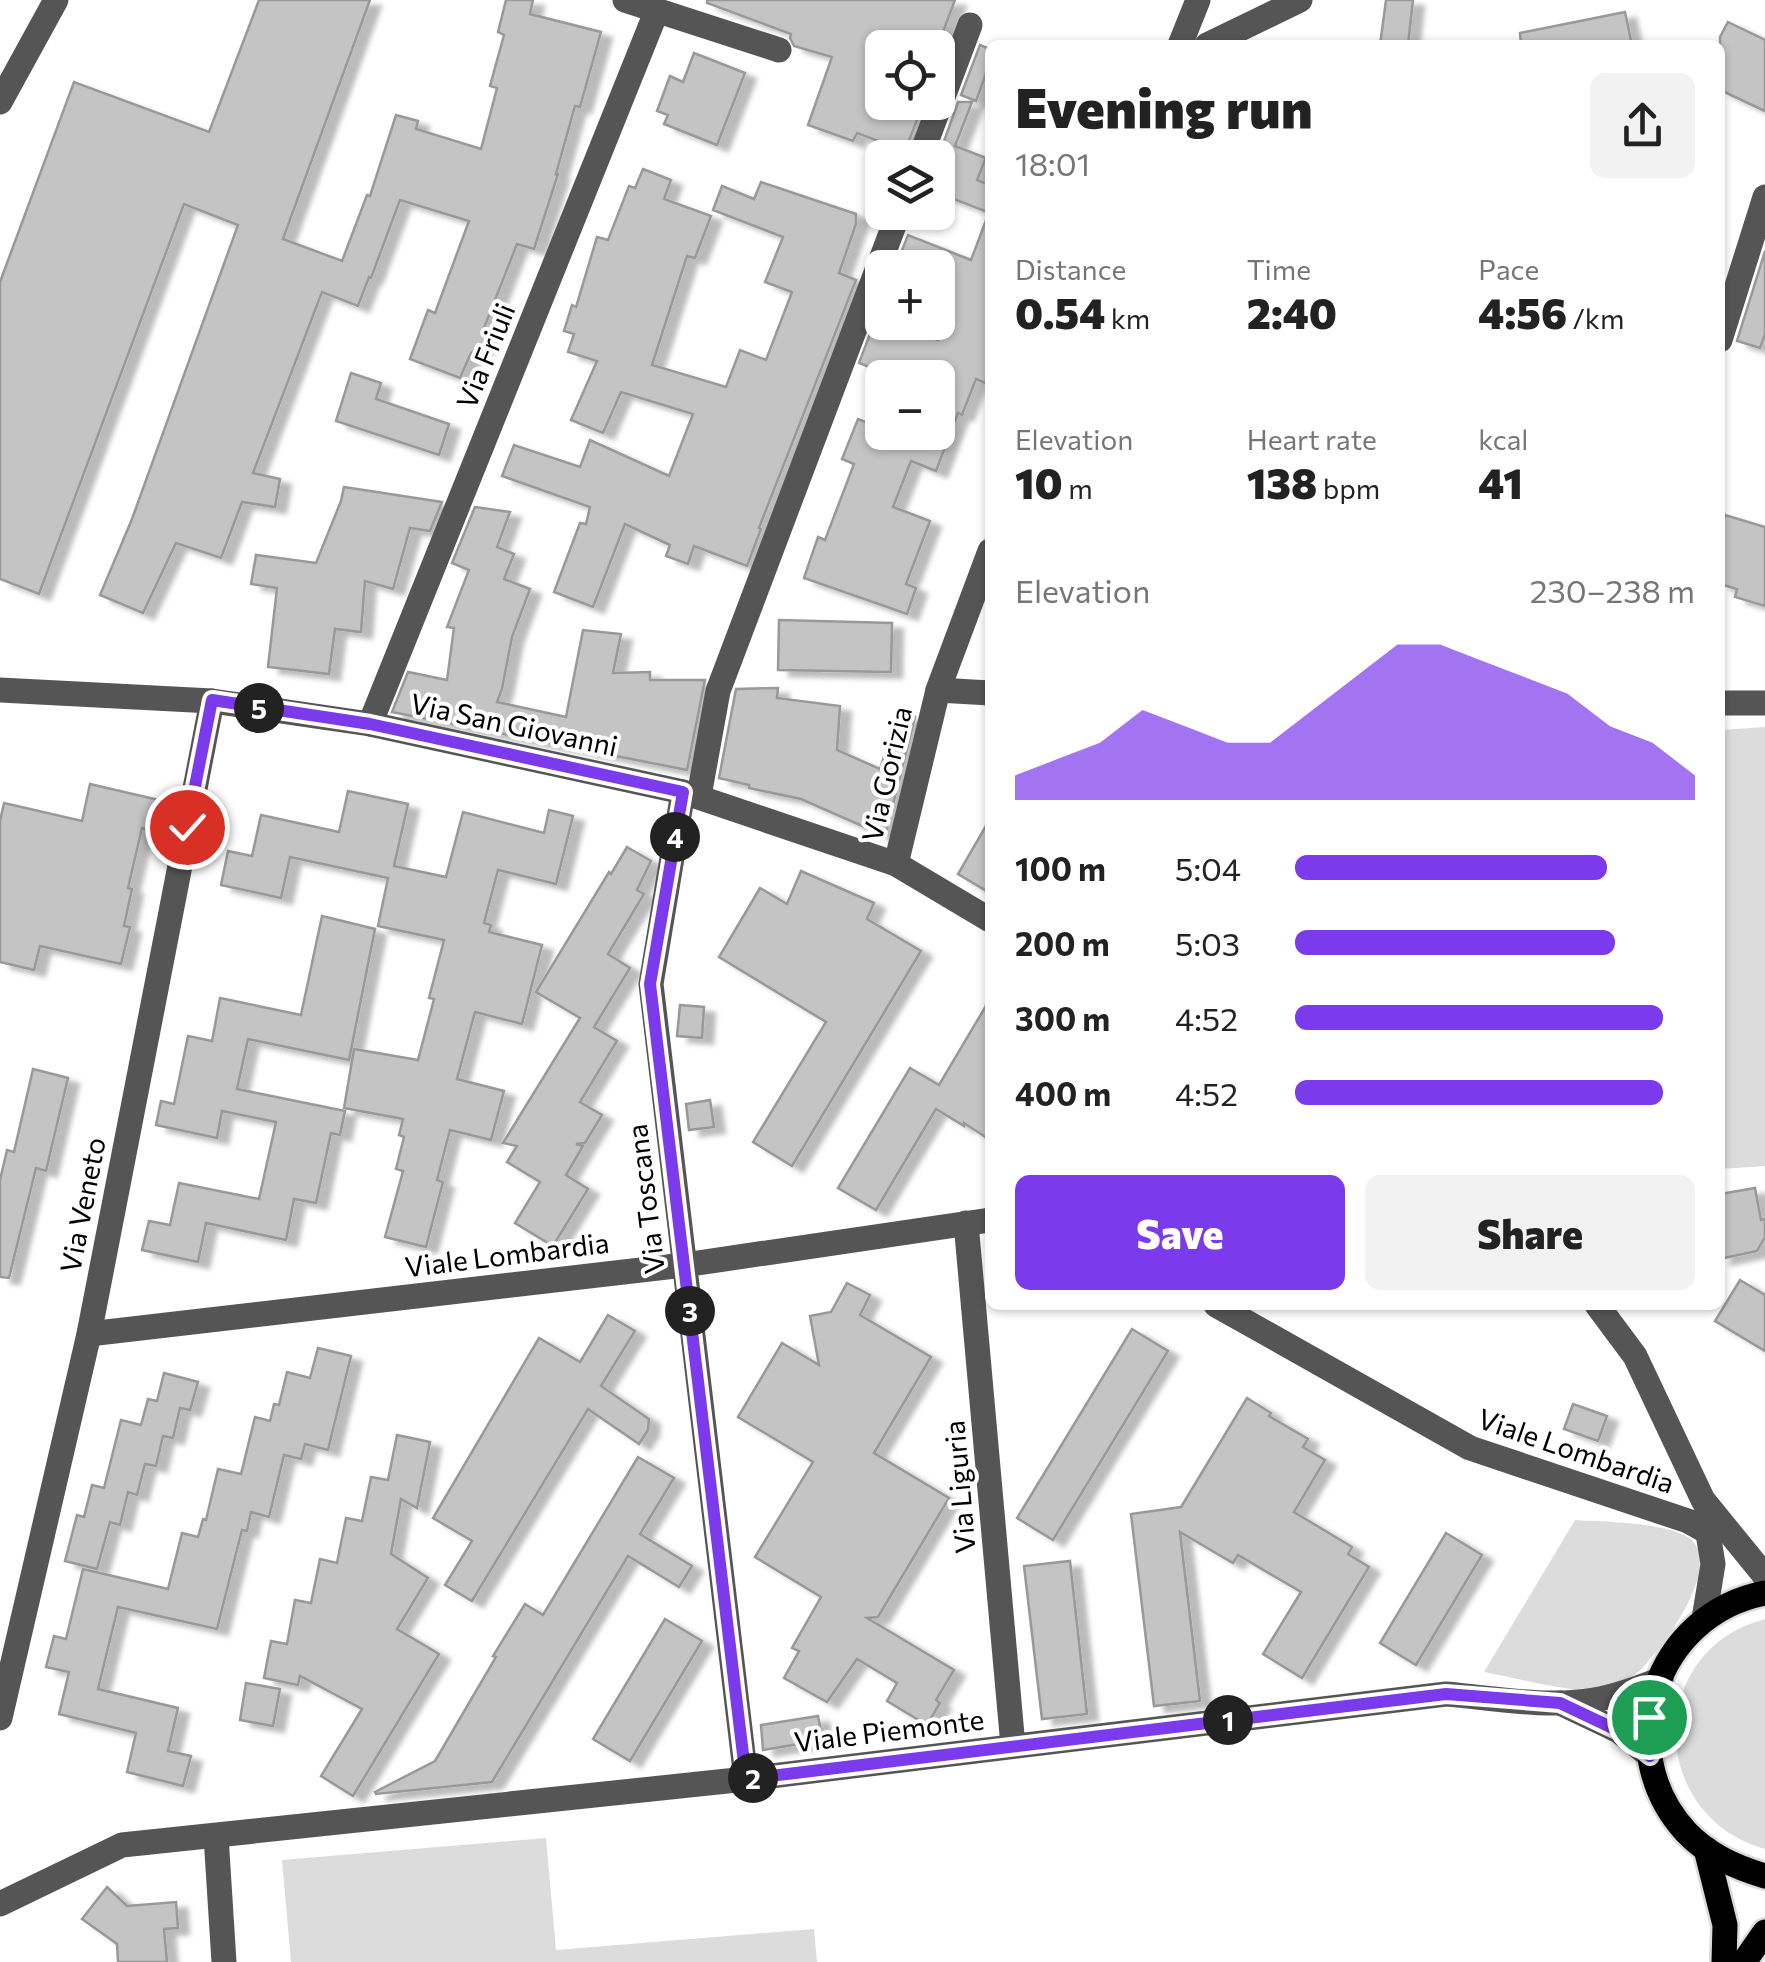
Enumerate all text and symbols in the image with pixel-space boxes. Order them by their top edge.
map controls [865,30,955,450]
button: locate [865,30,955,120]
text: Evening run [1015,72,1313,139]
button: share [1590,73,1695,178]
button: layers [865,140,955,230]
text: 18:01 [1015,143,1090,183]
button: + [865,250,955,340]
text: Distance [1015,252,1126,286]
text: Time [1247,252,1311,286]
text: Pace [1478,252,1539,286]
text: 0.54 [1015,286,1105,338]
text: 2:40 [1247,286,1337,338]
text: 4:56 [1478,286,1567,338]
street label: Via Friuli [449,298,522,413]
text: km [1105,301,1150,335]
text: /km [1567,301,1624,335]
button: − [865,360,955,450]
text: Elevation [1015,422,1133,456]
text: Heart rate [1247,422,1377,456]
text: kcal [1478,422,1528,456]
text: 10 [1015,456,1063,508]
text: 138 [1247,456,1317,508]
text: 41 [1478,456,1523,508]
text: m [1063,471,1093,505]
text: bpm [1317,471,1380,505]
text: Elevation [1015,570,1150,610]
text: 230–238 m [1530,570,1695,610]
pin: 5 [234,683,284,733]
street label: Via San Giovanni [408,685,621,763]
text: 5 [251,691,267,725]
street label: Via Gorizia [854,703,918,845]
pin [145,785,230,870]
icon: check [160,800,215,855]
pin: 4 [650,812,700,862]
text: 4 [666,820,684,854]
text: 100 m [1015,848,1106,888]
text: 5:04 [1175,848,1241,888]
text: 200 m [1015,923,1110,963]
text: 5:03 [1175,923,1240,963]
text: 300 m [1015,998,1110,1038]
text: 4:52 [1175,998,1238,1038]
text: 400 m [1015,1073,1111,1113]
text: 4:52 [1175,1073,1238,1113]
street label: Via Toscana [619,1122,671,1276]
street label: Via Veneto [52,1134,112,1275]
button: Save [1015,1175,1345,1290]
button: Share [1365,1175,1695,1290]
street label: Viale Lombardia [403,1225,611,1283]
pin: 3 [665,1286,715,1336]
text: 3 [682,1294,698,1328]
street label: Viale Lombardia [1474,1401,1679,1500]
street label: Via Liguria [936,1419,982,1555]
pin [1607,1675,1692,1760]
icon: arrive [1622,1690,1677,1745]
pin: 1 [1203,1695,1253,1745]
street label: Viale Piemonte [792,1701,986,1759]
text: 1 [1222,1703,1234,1737]
pin: 2 [728,1753,778,1803]
text: 2 [745,1761,761,1795]

